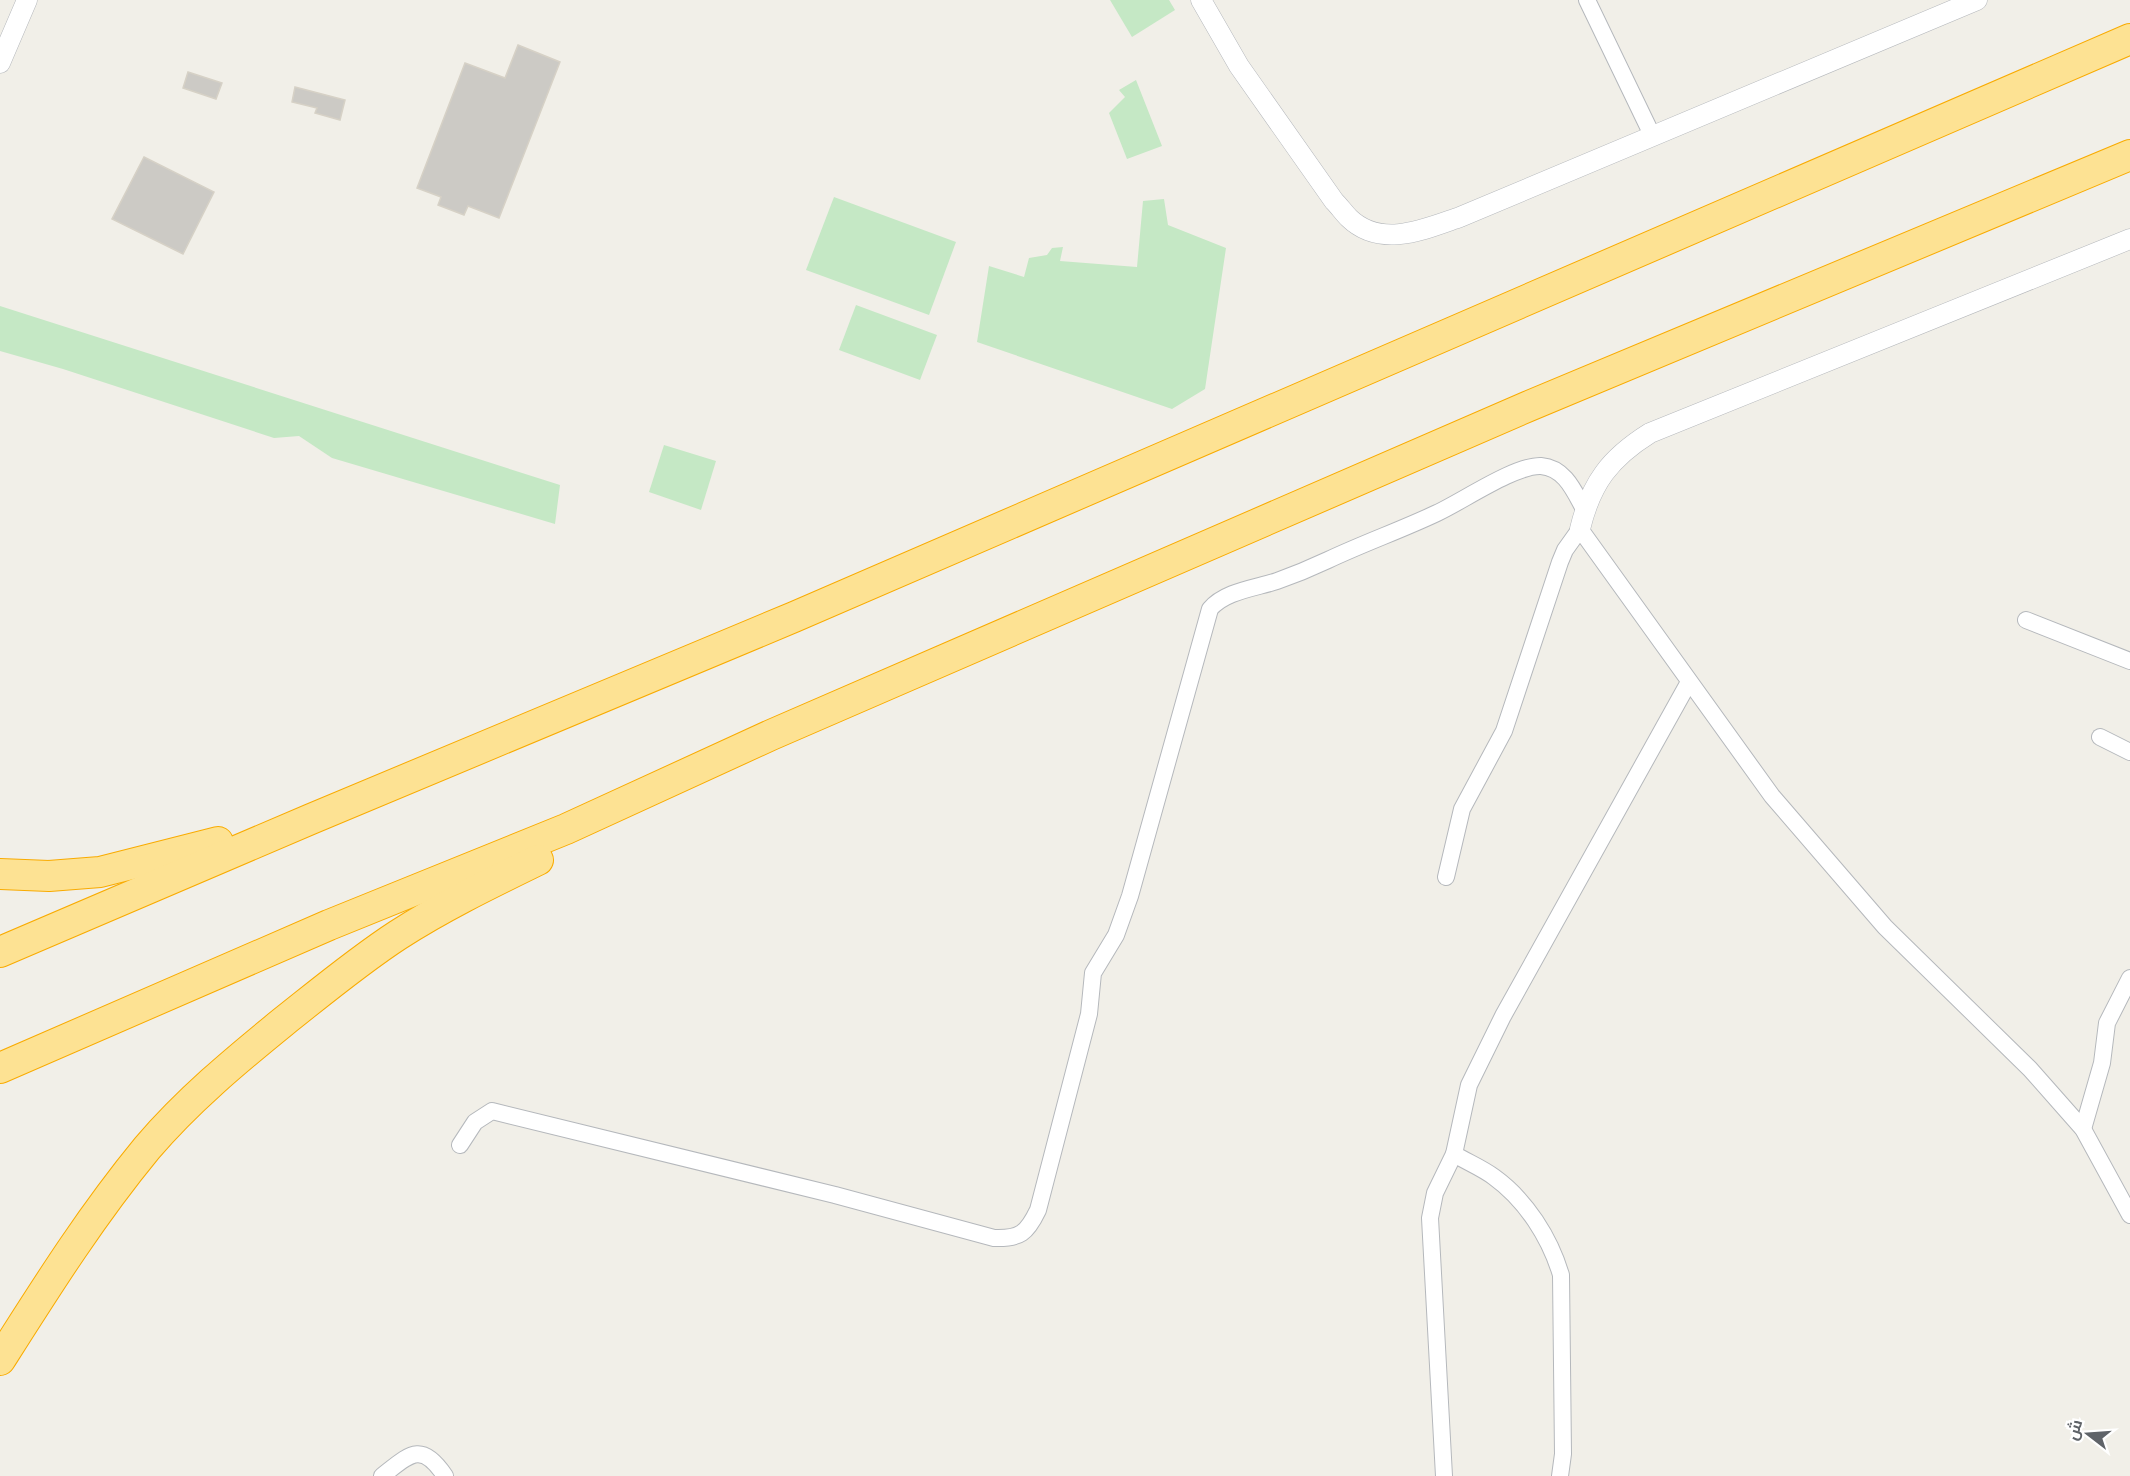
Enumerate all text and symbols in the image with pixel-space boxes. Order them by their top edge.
north arrow [2058,1404,2118,1464]
text: ش [2062,1417,2086,1442]

